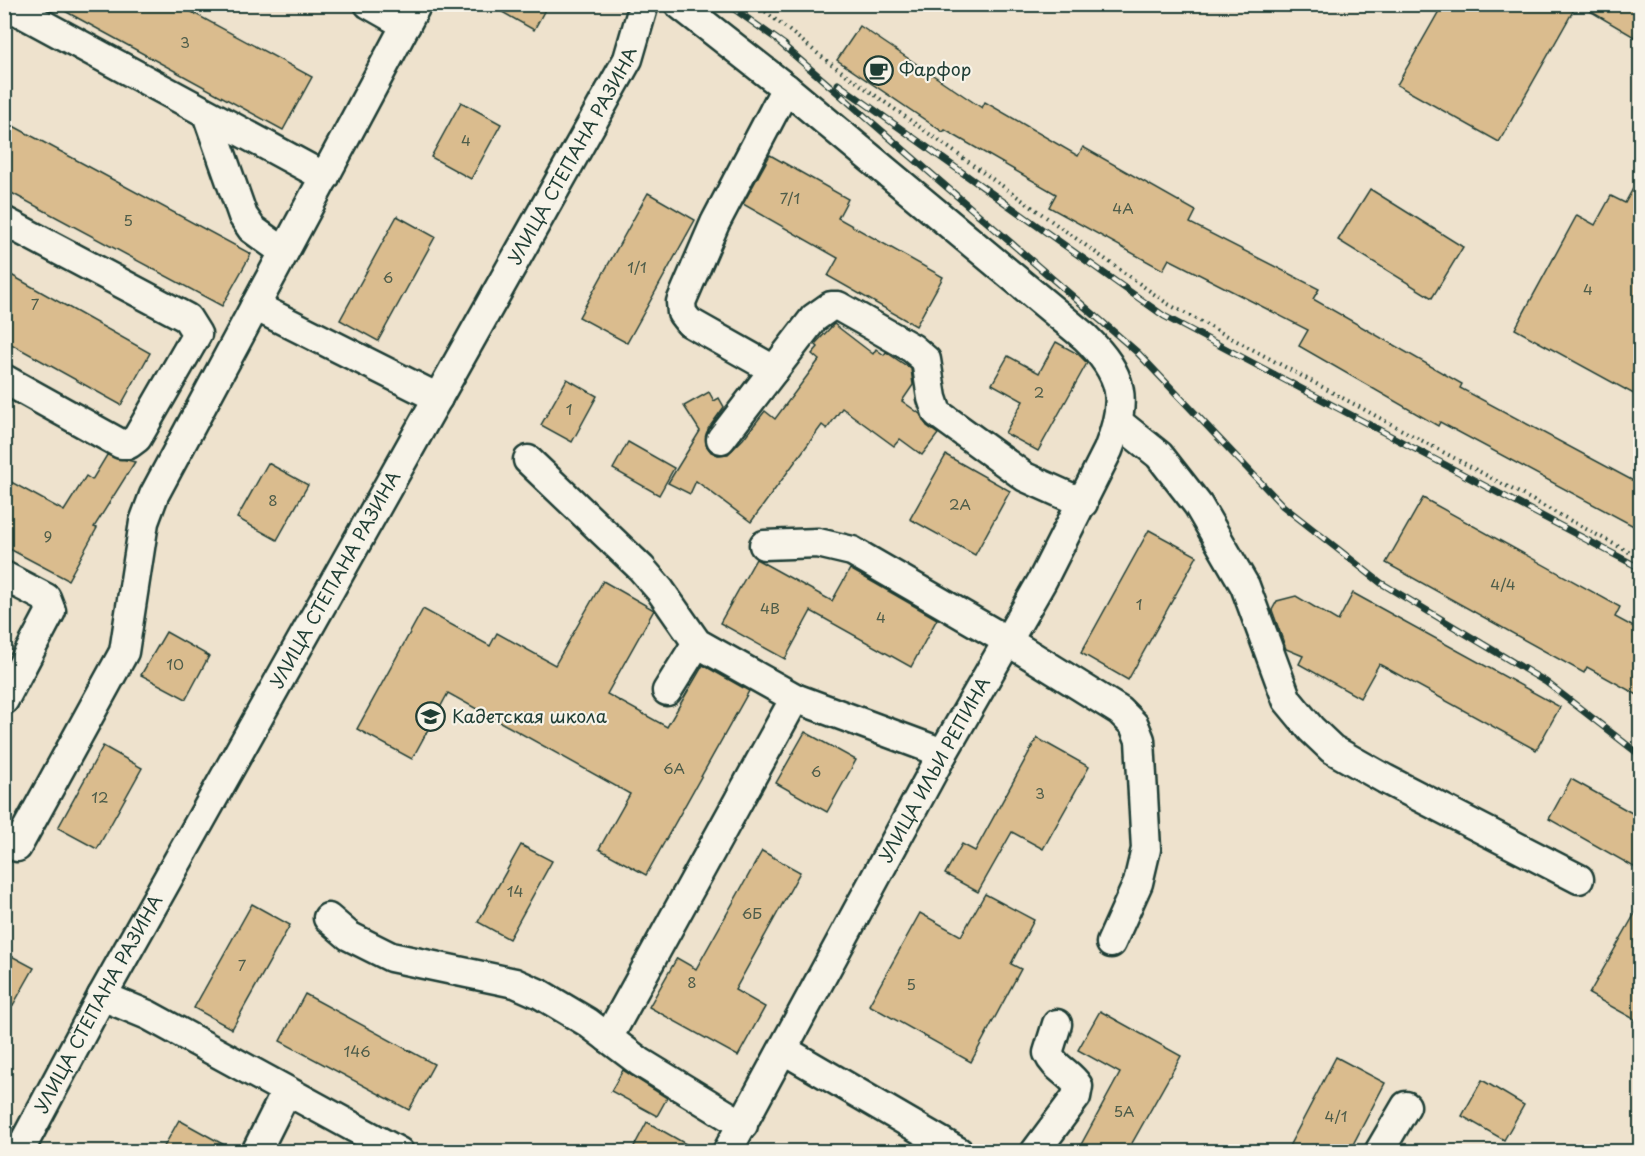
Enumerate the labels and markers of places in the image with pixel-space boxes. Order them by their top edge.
cafe icon: Фарфор [862,54,894,86]
place label: Фарфор [899,55,971,82]
school or university icon: Кадетская школа [415,701,447,733]
place label: Кадетская школа [452,702,608,729]

